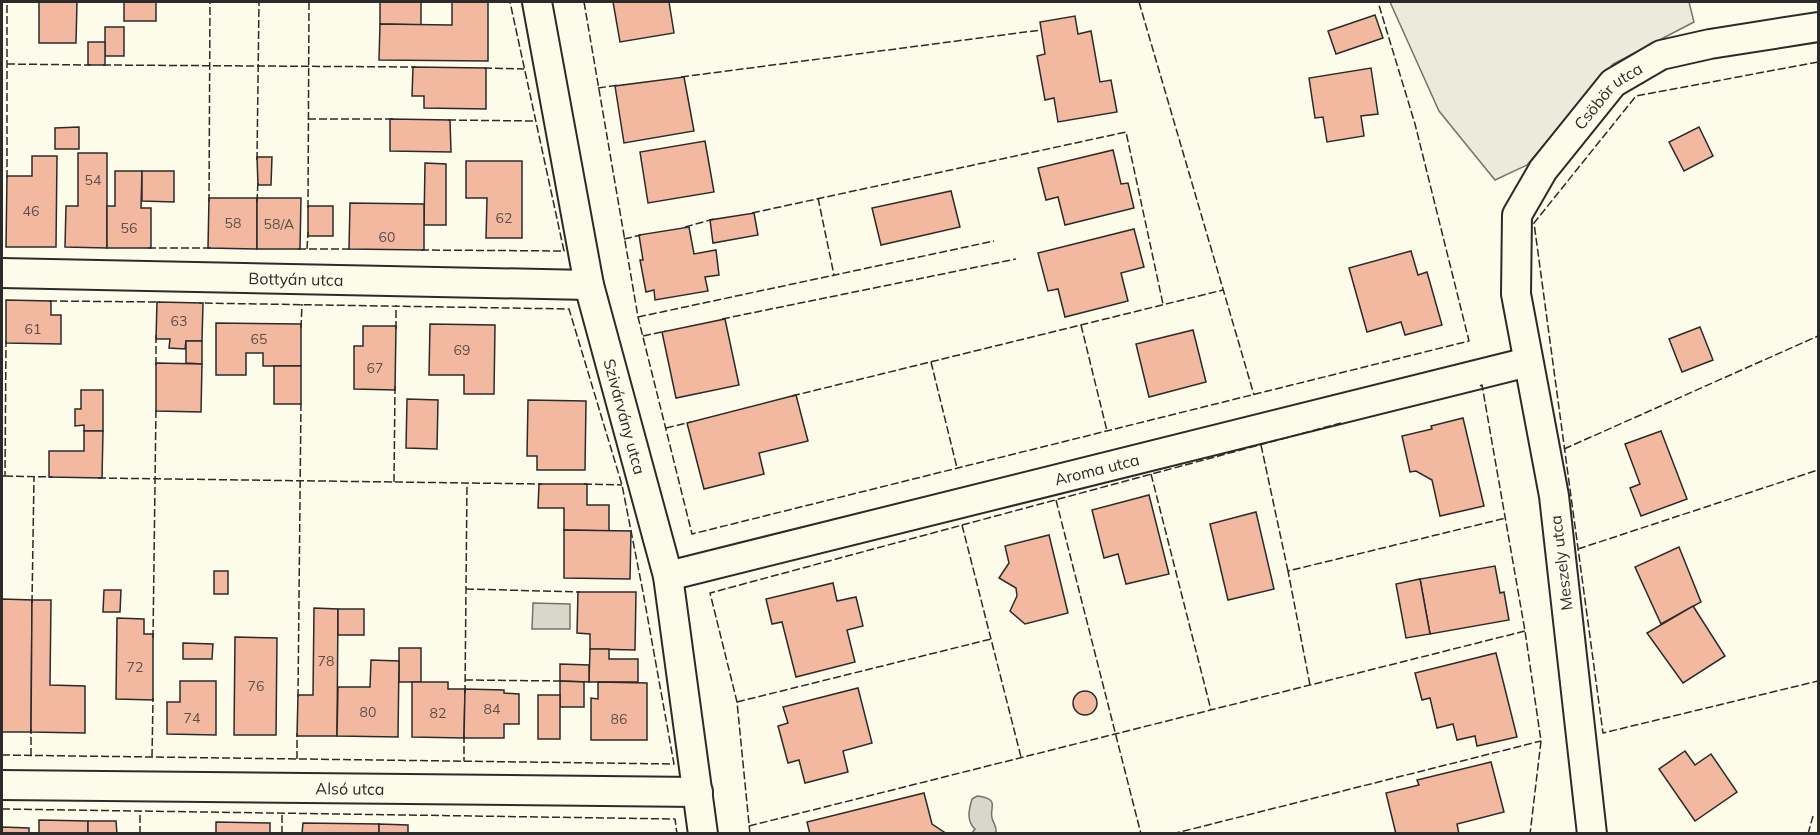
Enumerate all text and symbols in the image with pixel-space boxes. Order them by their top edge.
street label: Csöbör utca [1570,58,1646,133]
house number: 54 [85,171,102,189]
house number: 46 [23,202,39,220]
house number: 62 [496,209,512,227]
house number: 58 [225,214,241,232]
house number: 58/A [264,215,295,233]
house number: 56 [121,219,137,237]
house number: 60 [379,228,395,246]
street label: Bottyán utca [248,268,344,290]
house number: 63 [171,312,187,330]
house number: 61 [25,320,41,338]
house number: 65 [251,330,267,348]
house number: 69 [454,341,470,359]
street label: Szivárvány utca [599,357,650,476]
house number: 67 [367,359,383,377]
street label: Aroma utca [1052,449,1141,489]
street label: Meszely utca [1545,514,1577,612]
house number: 78 [318,652,334,670]
house number: 72 [127,658,143,676]
house number: 76 [248,677,264,695]
house number: 84 [484,700,501,718]
house number: 80 [360,703,376,721]
house number: 82 [430,704,446,722]
house number: 74 [184,709,201,727]
house number: 86 [611,710,627,728]
street label: Alsó utca [315,778,385,799]

